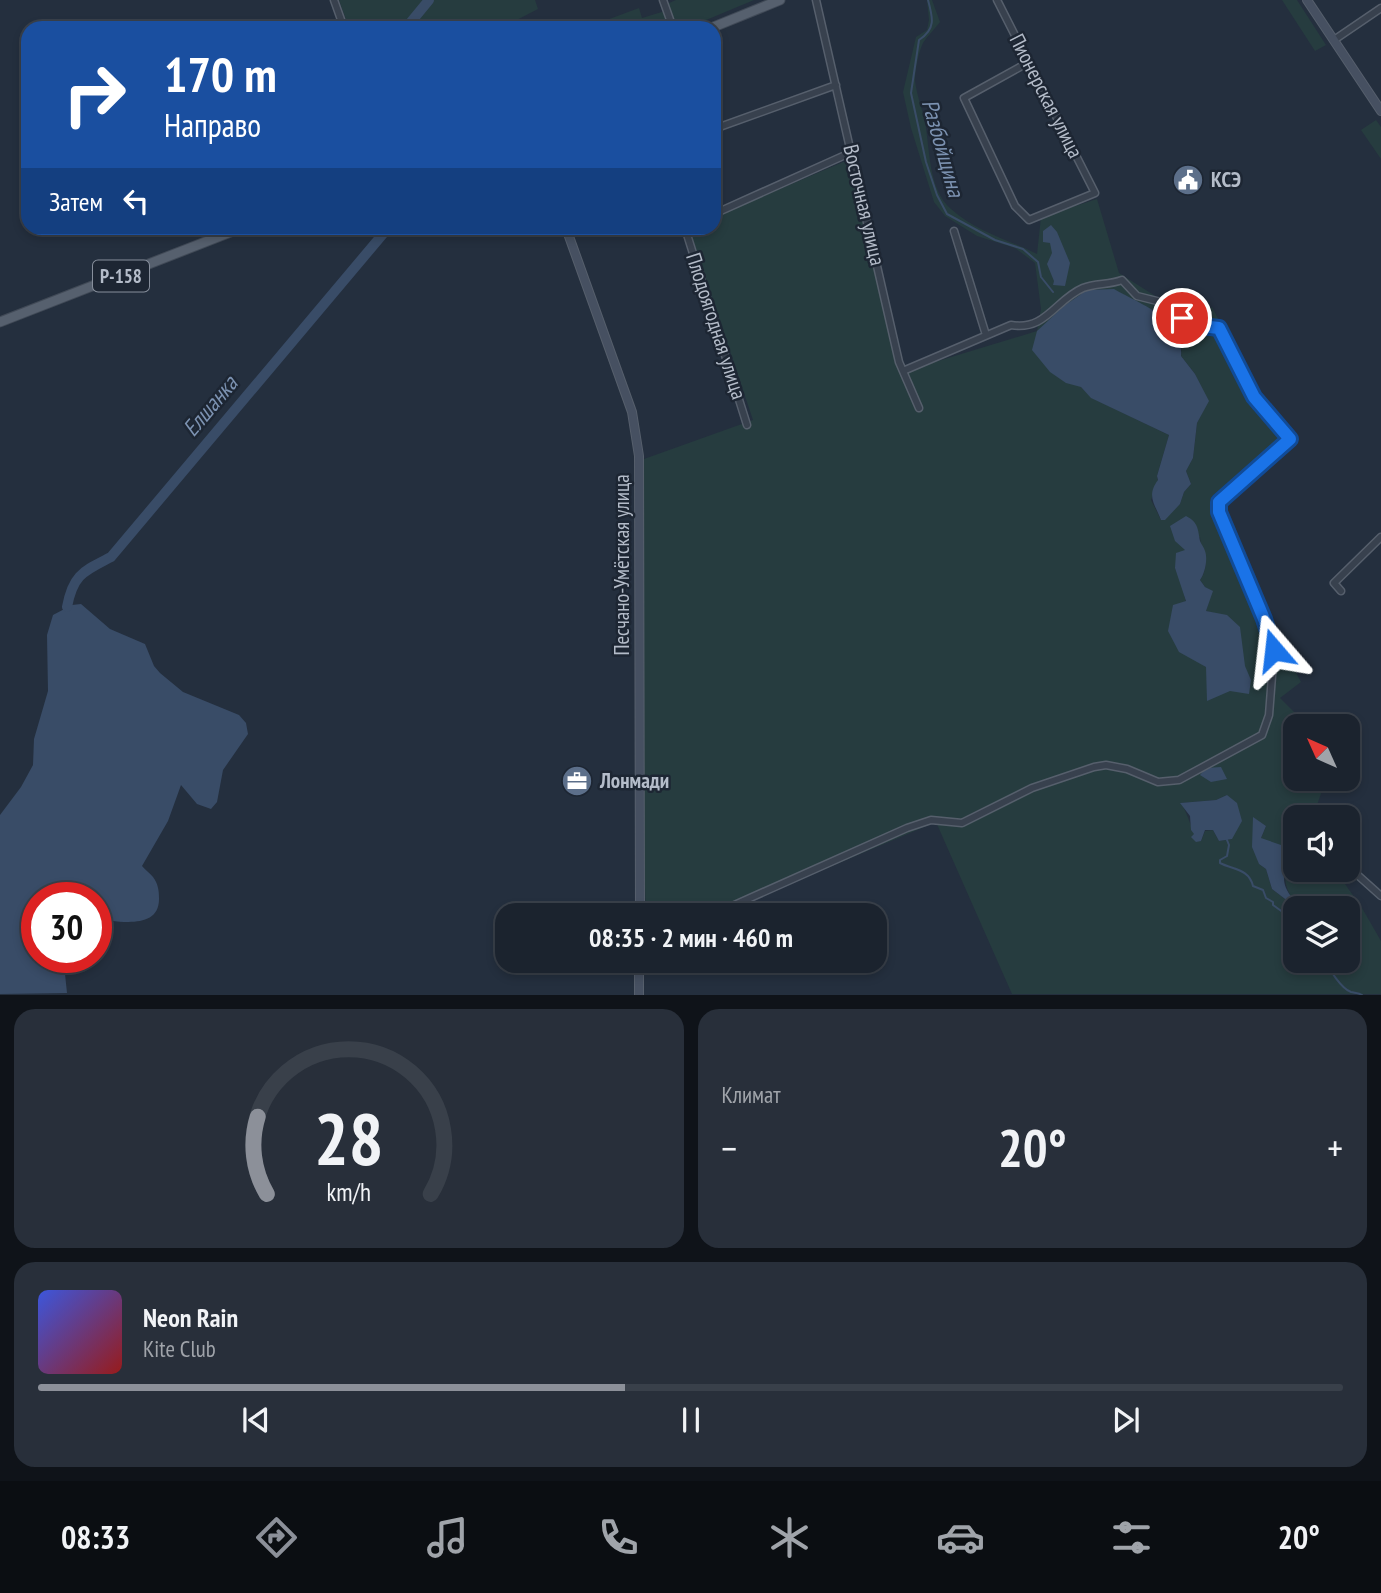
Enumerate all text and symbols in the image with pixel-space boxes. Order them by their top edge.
street label: Пионерская улица [1004,29,1089,162]
text: 170 m [164,42,277,106]
icon: right [49,49,140,140]
water label: Разбойщина [916,96,972,202]
text: Направо [164,104,261,146]
street label: Восточная улица [837,142,891,268]
public building icon: КСЭ [1171,163,1205,197]
place label: КСЭ [1211,166,1241,193]
icon: left [117,182,155,220]
text: Затем [49,185,103,218]
street label: Плодоягодная улица [680,249,753,402]
road number: Р-158 [93,260,149,292]
pin [1152,288,1212,348]
icon: arrive [1163,299,1201,337]
water label: Елшанка [176,368,244,442]
street label: Песчано-Умётская улица [608,474,635,656]
position arrow [1237,613,1311,687]
north arrow [1283,714,1360,791]
map controls [1283,714,1360,973]
office icon: Лонмади [560,764,594,798]
place label: Лонмади [599,767,669,794]
button: sound [1283,805,1360,882]
speed limit sign: 30 [21,882,112,973]
button: layers [1283,896,1360,973]
text: 08:35 · 2 мин · 460 m [589,921,793,954]
text: Климат [722,1080,781,1109]
text: 28 [314,1091,384,1185]
text: 20° [998,1114,1067,1181]
text: − [722,1123,737,1172]
text: + [1327,1123,1343,1172]
text: km/h [327,1176,371,1208]
text: Neon Rain [143,1301,238,1334]
text: Kite Club [143,1334,216,1363]
icon: previous [237,1401,275,1439]
icon: pause [672,1401,710,1439]
icon: next [1107,1401,1145,1439]
icon: directions [252,1513,301,1562]
icon: music [423,1513,472,1562]
icon: phone [594,1513,643,1562]
icon: climate [765,1513,814,1562]
icon: car [936,1513,985,1562]
icon: filters [1107,1513,1156,1562]
text: 08:33 [61,1516,130,1558]
text: 20° [1278,1516,1320,1558]

